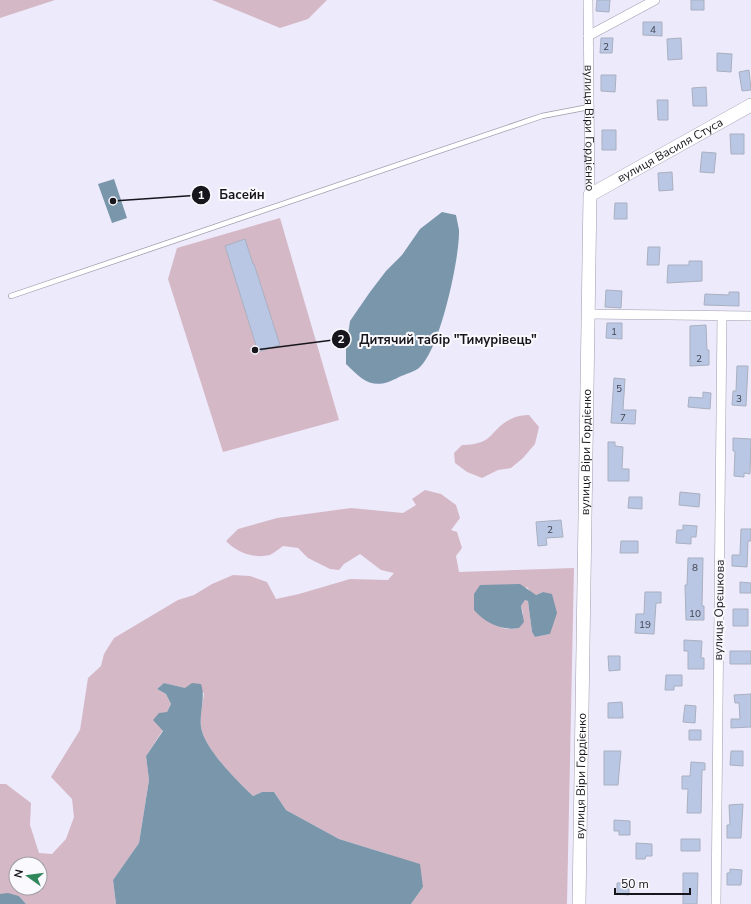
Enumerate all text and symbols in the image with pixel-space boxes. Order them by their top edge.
house number: 4 [650,23,656,37]
house number: 2 [603,40,609,54]
street label: вулиця Віри Гордієнко [581,65,598,192]
street label: вулиця Василя Стуса [615,114,726,186]
callout: Басейн [191,182,273,207]
text: Басейн [219,186,265,204]
text: 1 [197,187,205,203]
house number: 1 [611,325,617,339]
callout: Дитячий табір "Тимурівець" [331,327,545,352]
text: 2 [337,331,345,347]
text: Дитячий табір "Тимурівець" [359,331,537,349]
house number: 2 [696,352,702,366]
house number: 5 [616,382,622,396]
street label: вулиця Віри Гордієнко [577,388,595,515]
house number: 3 [736,392,742,406]
house number: 7 [620,411,626,425]
house number: 2 [547,523,553,537]
street label: вулиця Орєшкова [710,559,728,661]
house number: 8 [692,561,698,575]
house number: 10 [689,607,701,621]
house number: 19 [639,618,651,632]
street label: вулиця Віри Гордієнко [572,712,590,839]
north arrow [8,856,48,896]
text: N [11,868,27,880]
scale bar [615,870,690,896]
text: 50 m [621,876,649,892]

